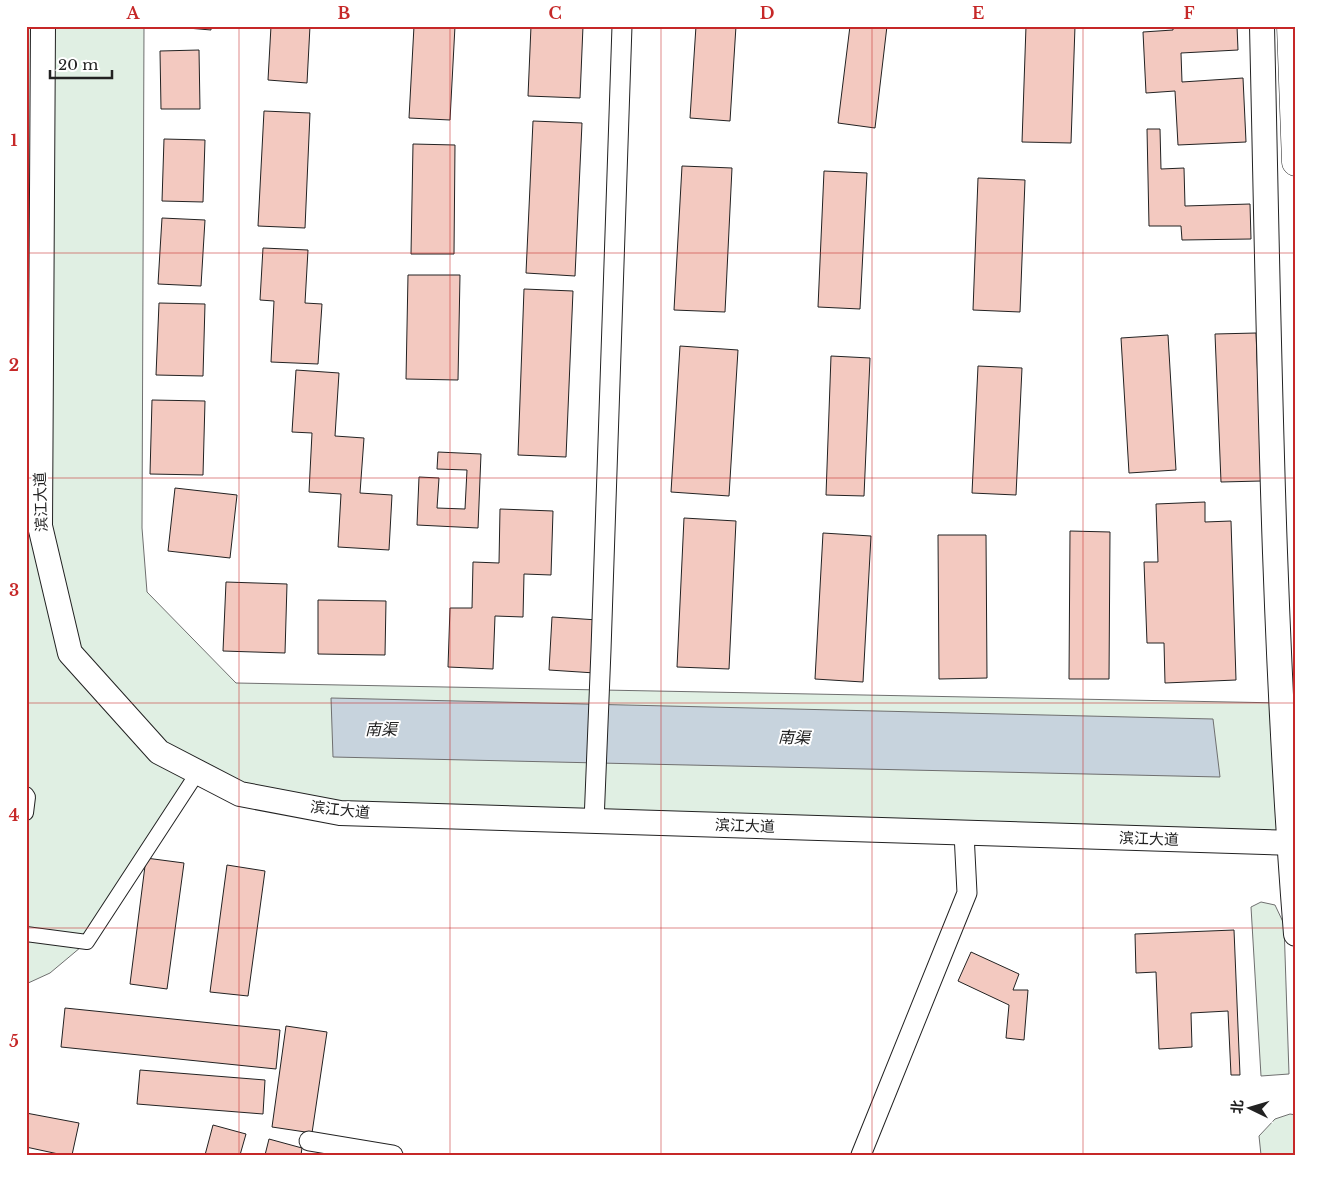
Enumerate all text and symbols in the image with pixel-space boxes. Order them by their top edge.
text: A [126,3,141,23]
text: B [338,3,351,23]
text: C [548,3,562,23]
text: D [760,3,774,23]
text: E [972,3,984,23]
text: F [1183,3,1195,23]
scale bar [50,48,112,80]
text: 20 m [58,55,98,74]
text: 1 [11,130,18,150]
text: 2 [9,355,19,375]
street label: 滨江大道 [30,472,51,532]
text: 3 [9,580,19,600]
water label: 南渠 [365,719,399,739]
water label: 南渠 [778,726,812,748]
street label: 滨江大道 [309,797,371,822]
text: 4 [9,805,19,825]
street label: 滨江大道 [715,815,775,836]
street label: 滨江大道 [1119,828,1179,849]
text: 5 [9,1031,19,1051]
north arrow [1224,1084,1274,1134]
text: 北 [1227,1099,1247,1115]

